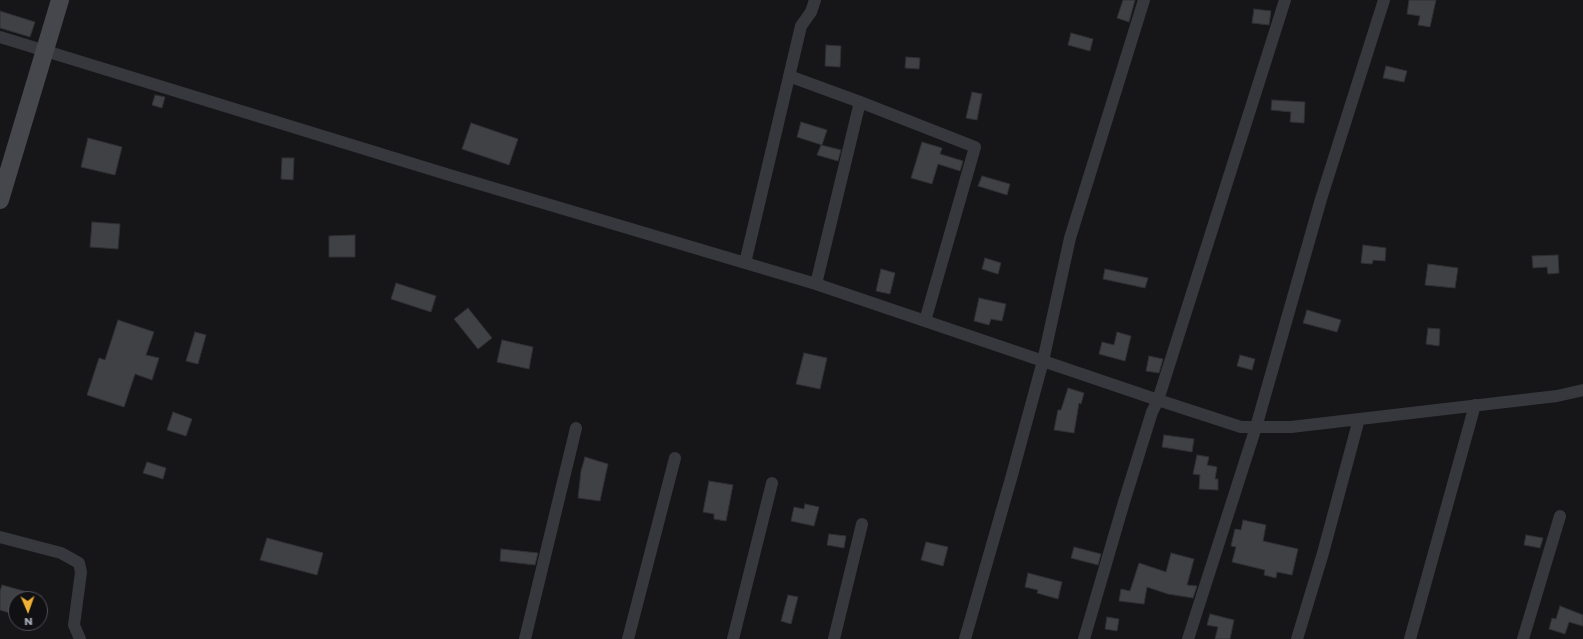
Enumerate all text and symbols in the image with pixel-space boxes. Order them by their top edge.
north arrow [8,591,48,631]
text: N [24,614,33,630]

